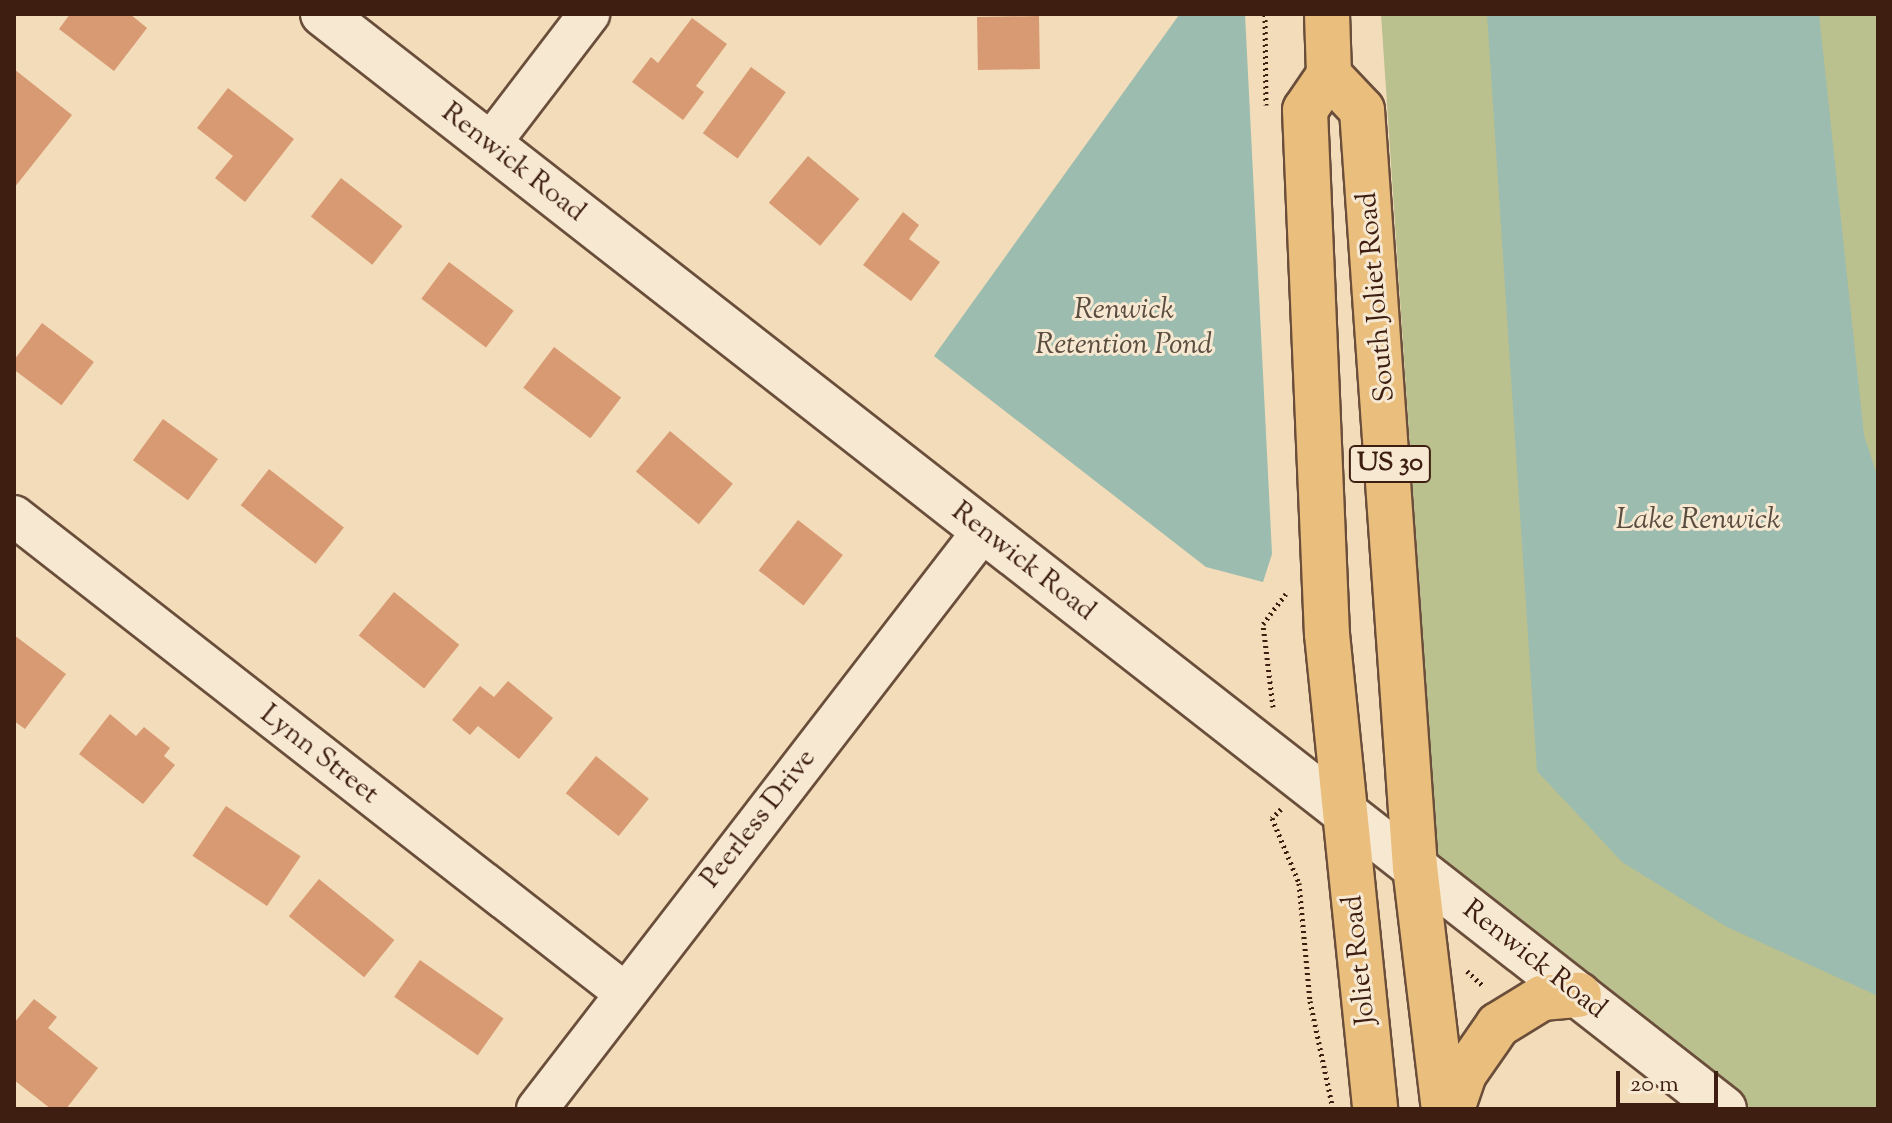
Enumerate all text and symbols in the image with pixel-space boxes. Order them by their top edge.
street label: Renwick Road [434,96,592,230]
street label: South Joliet Road [1351,191,1403,403]
water label: Renwick Retention Pond [1035,293,1213,364]
road number: US 30 [1348,442,1432,486]
street label: Renwick Road [944,495,1102,629]
water label: Lake Renwick [1616,503,1780,539]
street label: Lynn Street [253,698,385,812]
street label: Peerless Drive [694,743,824,895]
street label: Joliet Road [1336,893,1384,1027]
street label: Renwick Road [1455,893,1613,1027]
scale bar [1620,1055,1722,1105]
text: 20 m [1630,1068,1679,1102]

